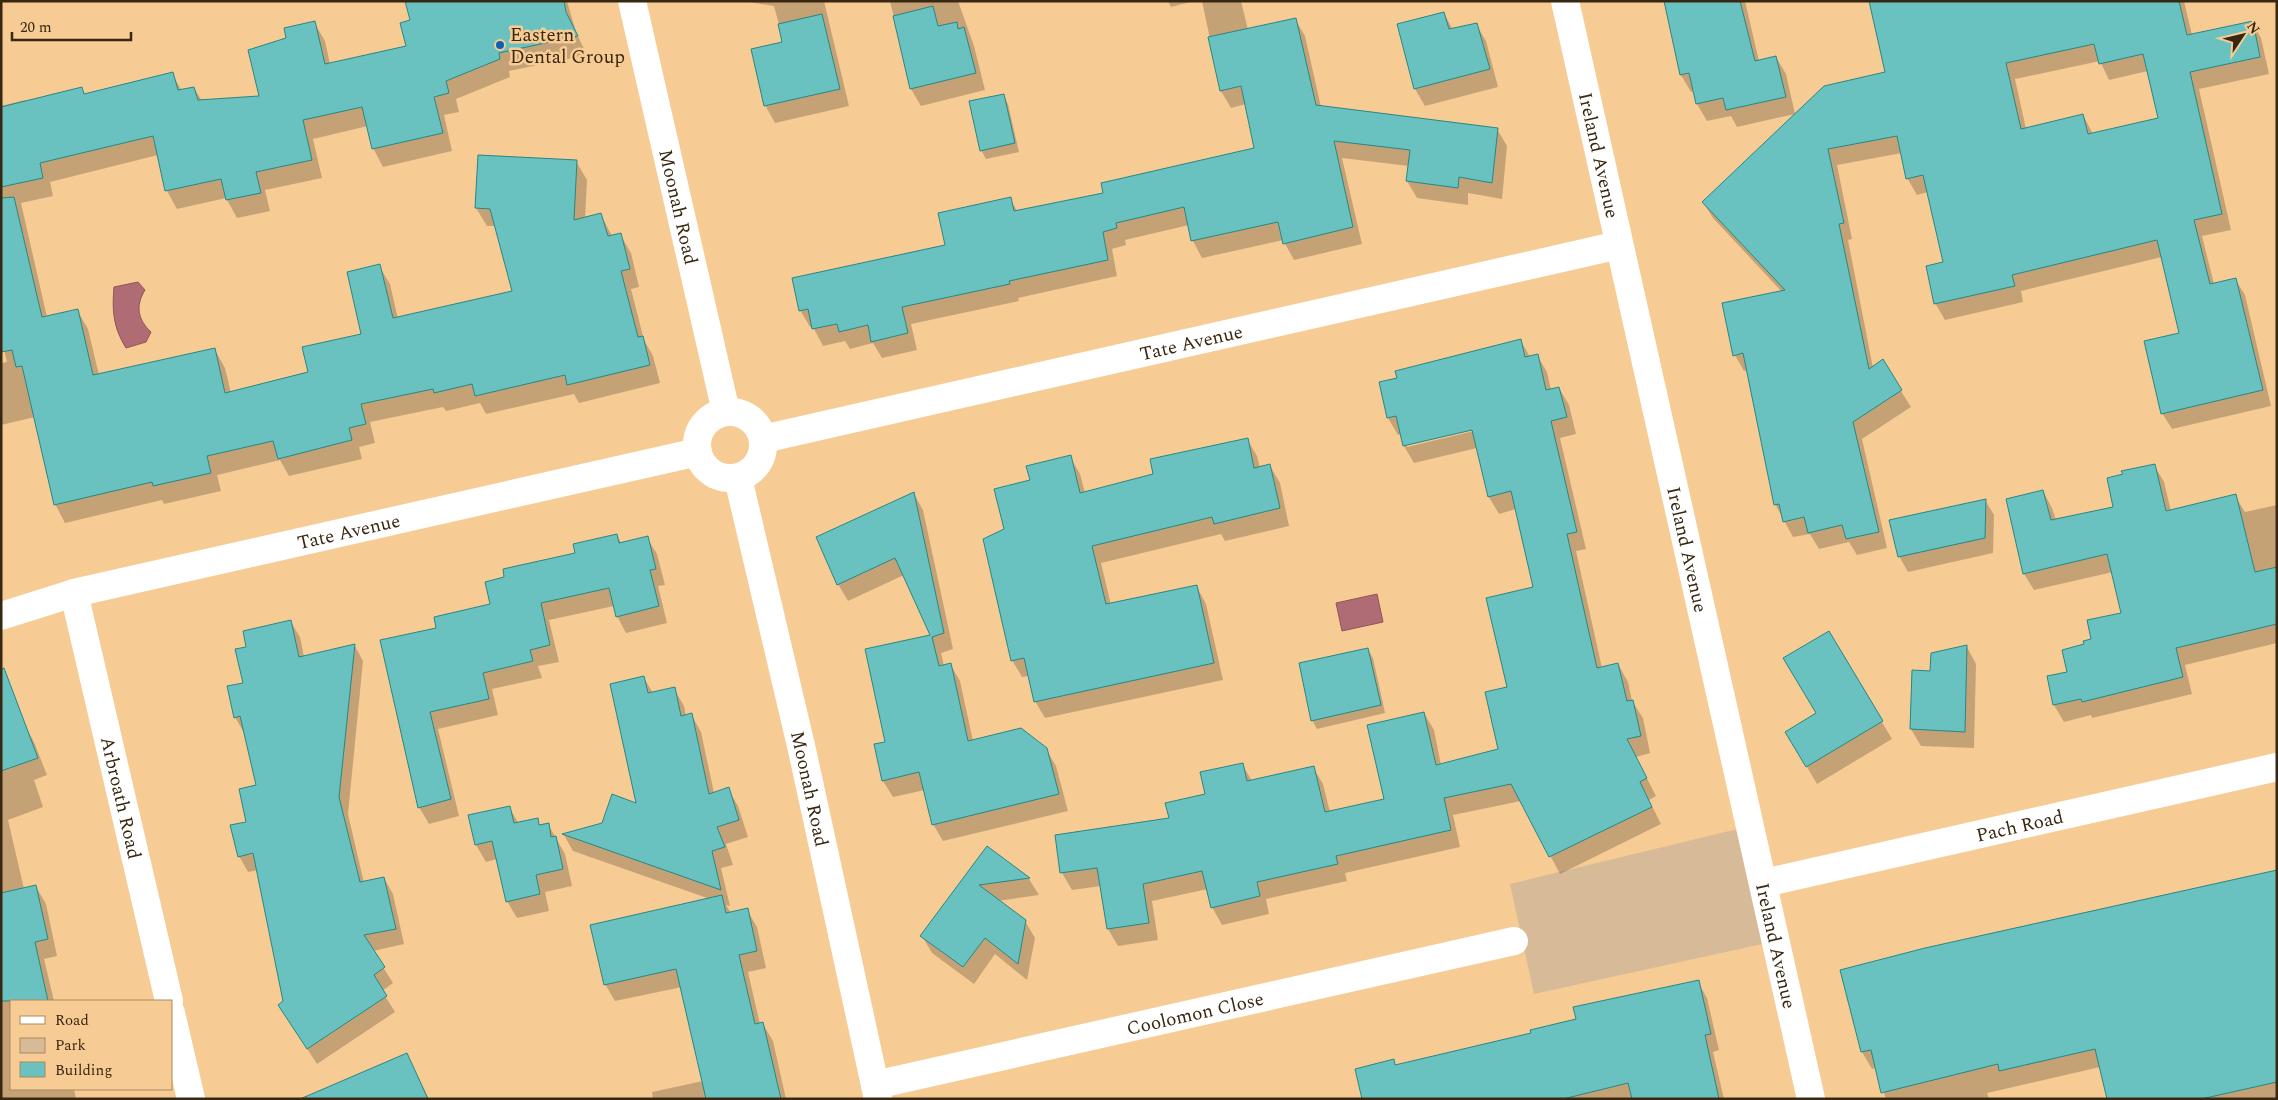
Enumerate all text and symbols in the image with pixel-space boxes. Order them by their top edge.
scale bar [12,10,131,42]
north arrow [2218,10,2268,60]
text: 20 m [20,16,52,39]
text: N [2241,17,2265,39]
place label: Eastern Dental Group [510,21,625,72]
marker: Eastern Dental Group [494,39,506,51]
street label: Ireland Avenue [1570,90,1626,221]
street label: Moonah Road [650,146,705,268]
street label: Tate Avenue [1137,318,1246,369]
street label: Ireland Avenue [1658,484,1715,615]
street label: Tate Avenue [295,507,403,558]
street label: Moonah Road [782,728,836,850]
street label: Arbroath Road [92,734,148,862]
street label: Pach Road [1973,803,2066,851]
street label: Ireland Avenue [1747,880,1803,1012]
street label: Coolomon Close [1124,985,1267,1044]
legend [10,1000,172,1090]
text: Road [55,1009,89,1032]
text: Park [55,1034,86,1057]
text: Building [55,1059,112,1082]

